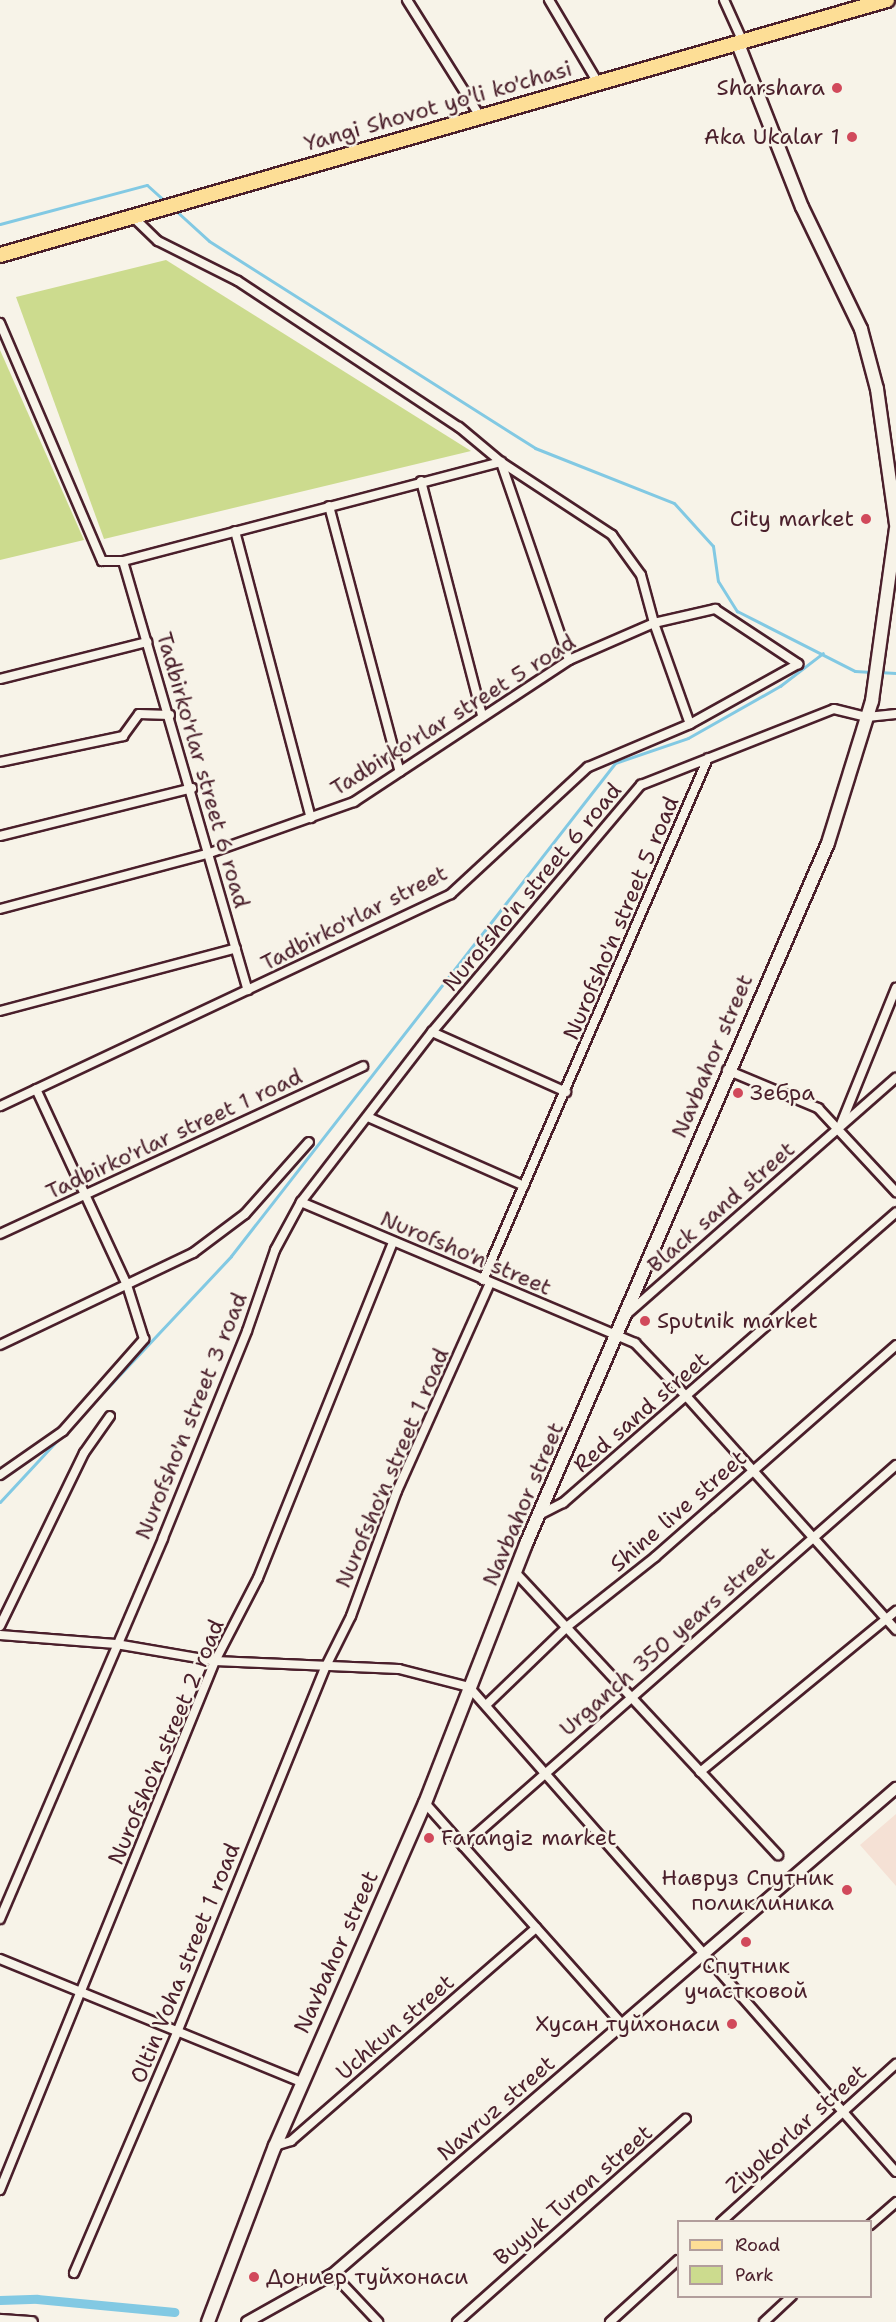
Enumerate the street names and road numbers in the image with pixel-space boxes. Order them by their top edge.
street label: Yangi Shovot yo'li ko'chasi [301,55,575,157]
street label: Tadbirko'rlar street 6 road [151,629,255,911]
street label: Tadbirko'rlar street 5 road [326,629,580,801]
street label: Nurofsho'n street 6 road [437,777,627,997]
street label: Nurofsho'n street 5 road [558,792,684,1044]
street label: Tadbirko'rlar street [256,860,452,976]
street label: Navbahor street [666,970,758,1142]
street label: Tadbirko'rlar street 1 road [42,1063,306,1205]
street label: Black sand street [642,1136,800,1278]
street label: Nurofsho'n street [376,1205,556,1301]
street label: Nurofsho'n street 3 road [129,1289,253,1543]
street label: Nurofsho'n street 1 road [330,1344,454,1592]
street label: Red sand street [568,1346,714,1478]
street label: Navbahor street [477,1418,569,1590]
street label: Shine live street [605,1445,751,1577]
street label: Urganch 350 years street [554,1540,780,1742]
street label: Nurofsho'n street 2 road [102,1615,230,1869]
street label: Oltin Voha street 1 road [125,1839,245,2087]
street label: Navbahor street [288,1867,384,2037]
street label: Uchkun street [331,1969,459,2085]
street label: Navruz street [432,2050,560,2166]
street label: Ziyokorlar street [720,2059,872,2199]
street label: Buyuk Turon street [488,2119,658,2271]

